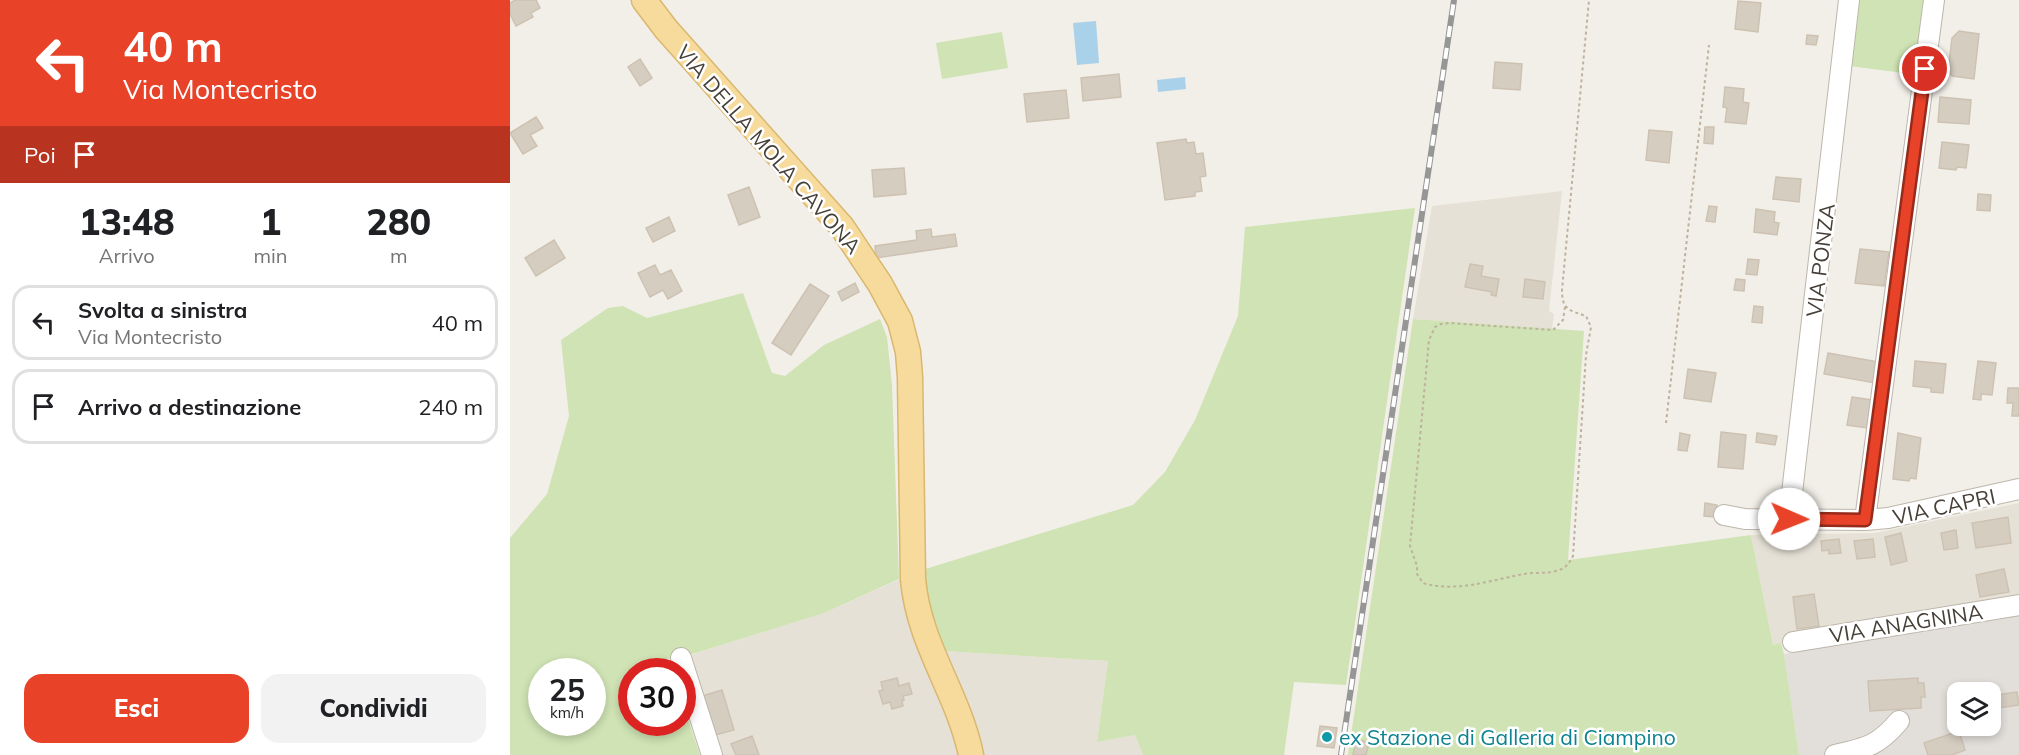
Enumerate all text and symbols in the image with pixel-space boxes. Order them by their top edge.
text: 40 m [123,20,223,73]
icon: left [24,24,102,102]
street label: VIA DELLA MOLA CAVONA [671,39,867,259]
pin [1899,43,1950,94]
icon: arrive [1908,52,1941,85]
text: Via Montecristo [123,72,318,106]
icon: arrive [68,138,101,171]
text: Poi [24,141,56,169]
text: 13:48 [79,199,175,244]
text: 1 [260,199,281,244]
text: 280 [366,199,431,244]
street label: VIA PONZA [1800,201,1840,318]
text: Arrivo [99,243,155,268]
text: min [253,243,288,268]
text: m [390,243,408,268]
text: Svolta a sinistra [78,296,247,324]
icon: left [27,306,60,339]
text: 40 m [432,309,483,337]
text: Via Montecristo [78,324,222,349]
icon: arrive [27,390,60,423]
text: Arrivo a destinazione [78,393,301,421]
text: 240 m [418,393,483,421]
street label: VIA CAPRI [1890,482,1998,530]
position arrow [1757,487,1821,551]
street label: VIA ANAGNINA [1827,598,1985,648]
speed limit sign: 30 [618,658,696,736]
text: 25 [549,671,585,709]
button: Esci [24,674,249,743]
button: Condividi [261,674,486,743]
map controls [1947,682,2001,736]
button: layers [1947,682,2001,736]
text: km/h [550,703,584,722]
place label: ex Stazione di Galleria di Ciampino [1339,724,1676,750]
marker: ex Stazione di Galleria di Ciampino [1320,730,1334,744]

